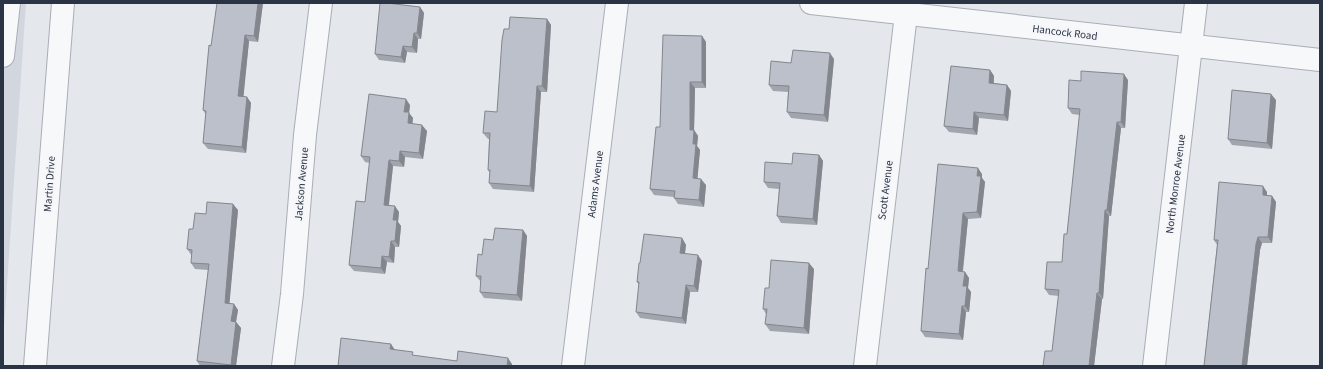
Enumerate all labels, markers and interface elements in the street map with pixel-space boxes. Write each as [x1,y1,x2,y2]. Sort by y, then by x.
street label: Hancock Road [1031,21,1098,44]
street label: North Monroe Avenue [1162,133,1189,235]
street label: Jackson Avenue [291,146,312,222]
street label: Adams Avenue [584,149,607,218]
street label: Martin Drive [40,155,59,212]
street label: Scott Avenue [874,159,897,221]

